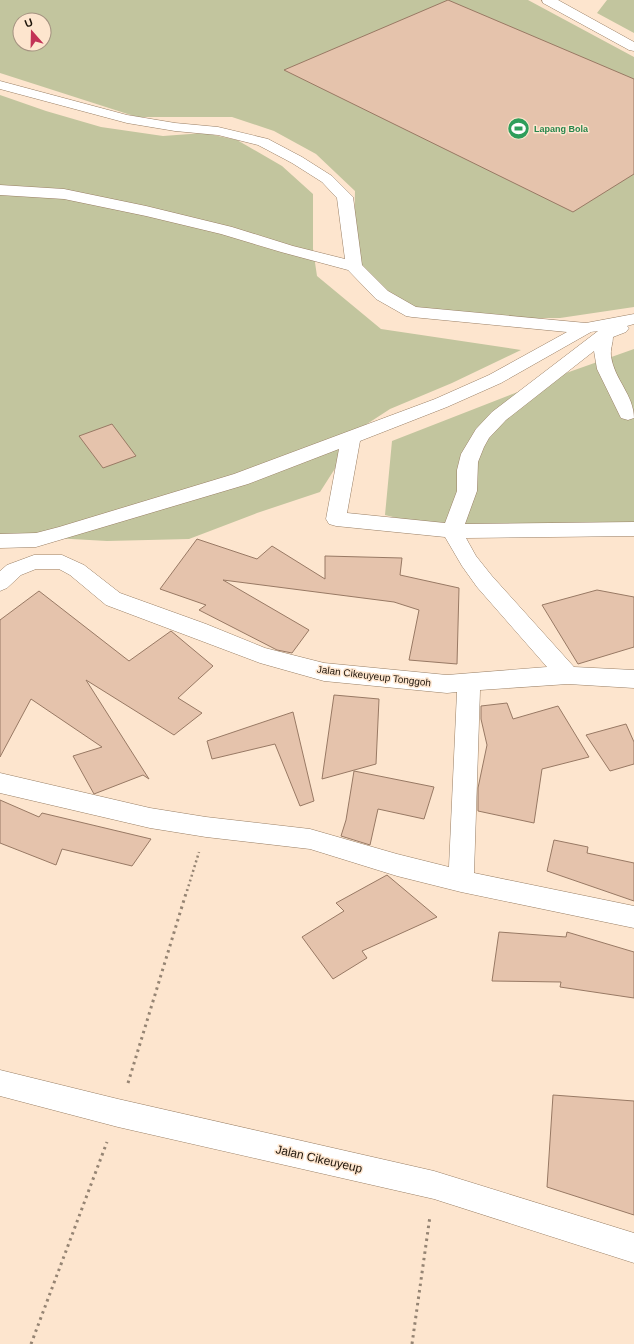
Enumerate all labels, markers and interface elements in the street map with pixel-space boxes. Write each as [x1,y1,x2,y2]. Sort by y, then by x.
north arrow [12,12,52,52]
text: U [23,16,34,30]
sports icon: Lapang Bola [506,116,532,142]
place label: Lapang Bola [534,124,589,134]
street label: Jalan Cikeuyeup Tonggoh [316,664,432,688]
street label: Jalan Cikeuyeup [274,1142,364,1176]

